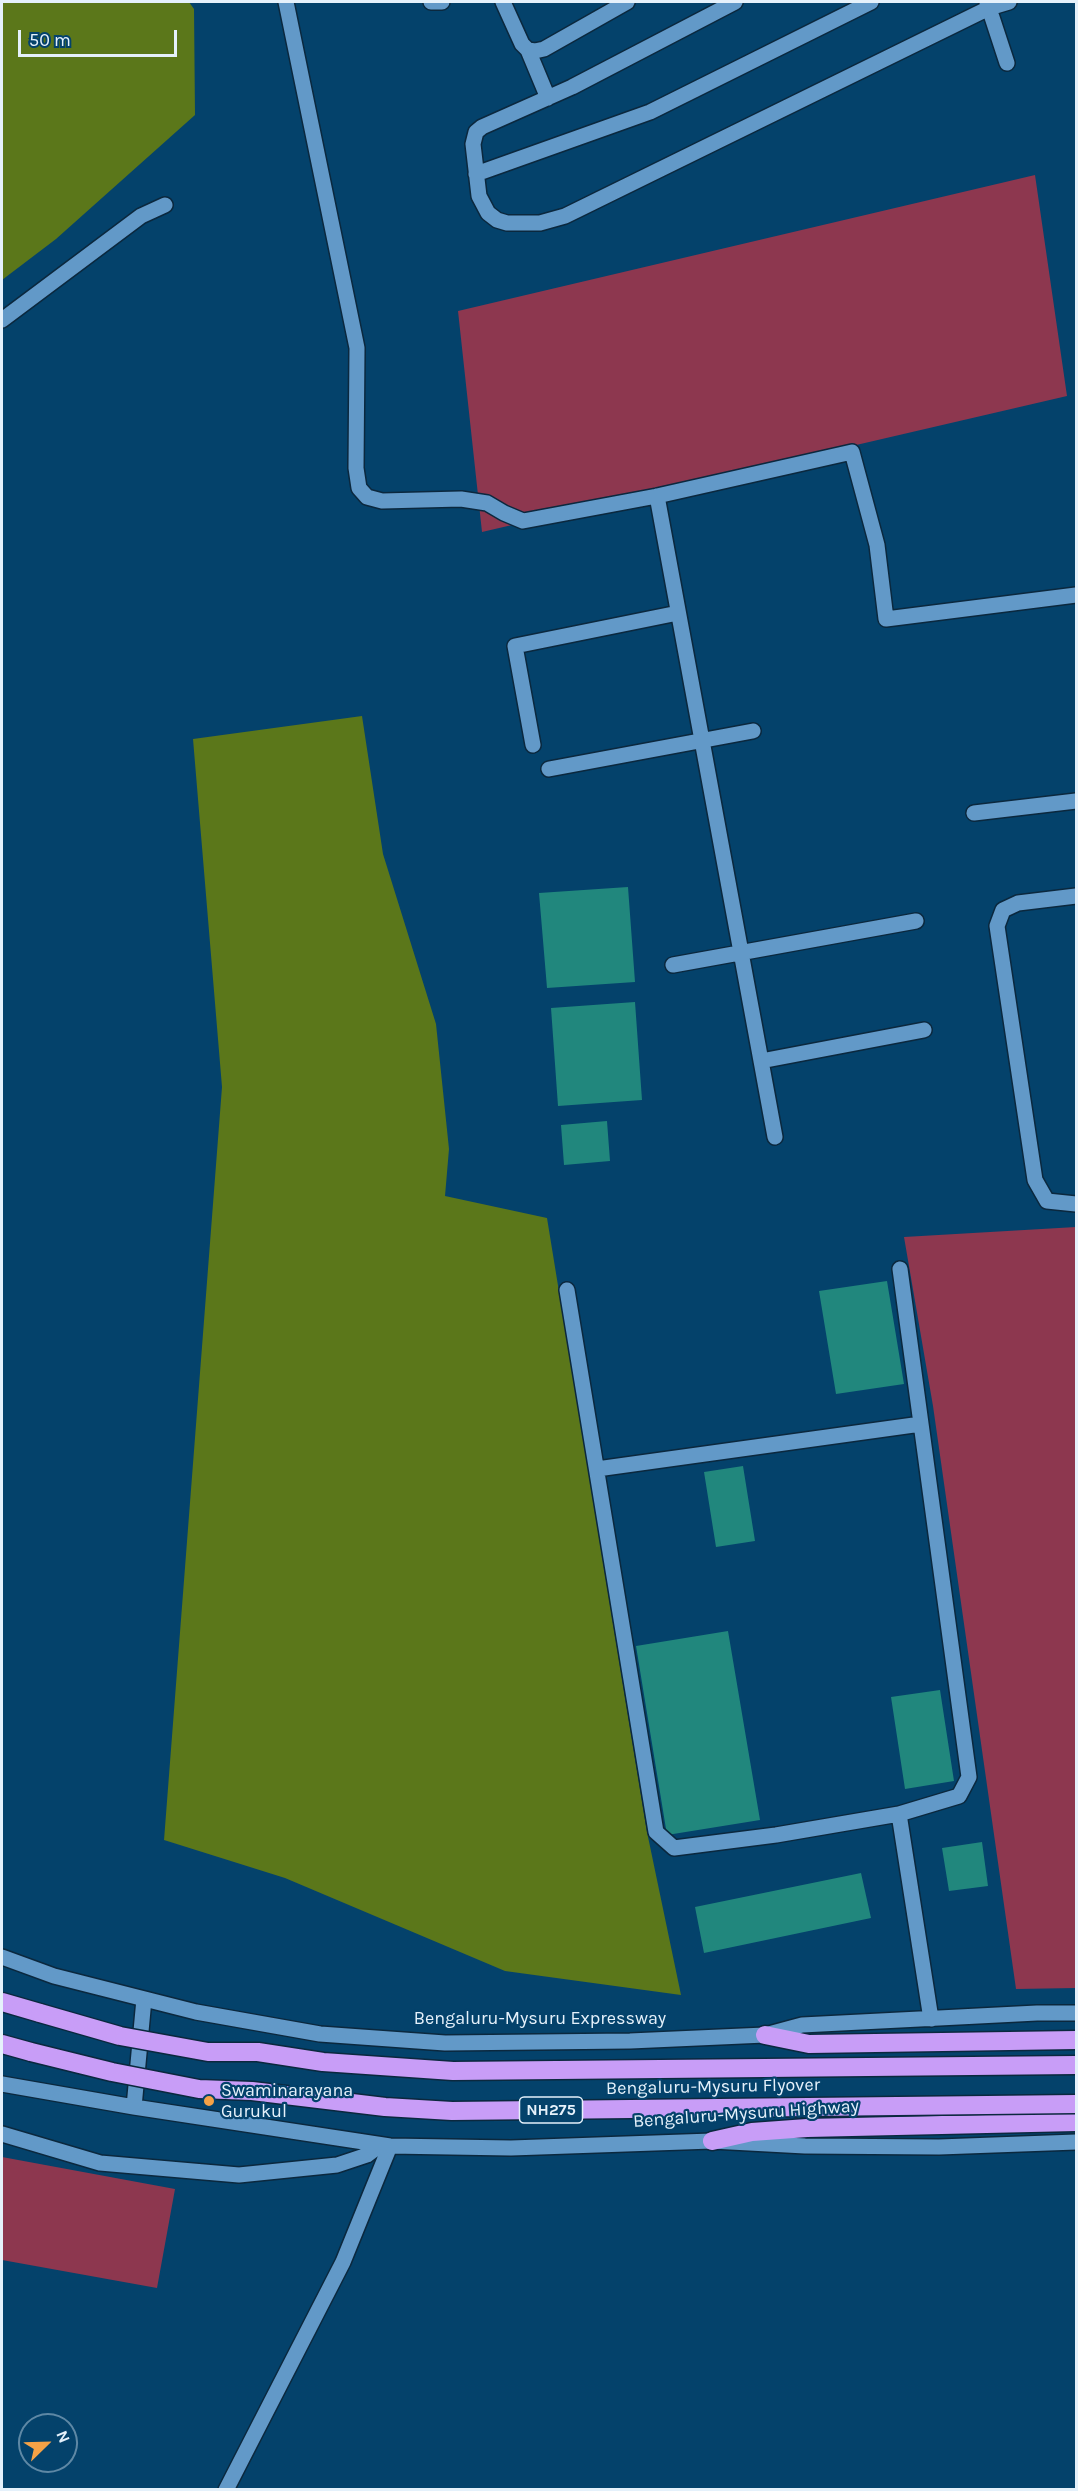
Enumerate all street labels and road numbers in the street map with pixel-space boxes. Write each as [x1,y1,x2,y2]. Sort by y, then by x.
street label: Bengaluru-Mysuru Expressway [414,2008,666,2030]
street label: Bengaluru-Mysuru Flyover [606,2074,820,2100]
street label: Bengaluru-Mysuru Highway [632,2095,860,2133]
road number: NH275 [520,2097,582,2123]

